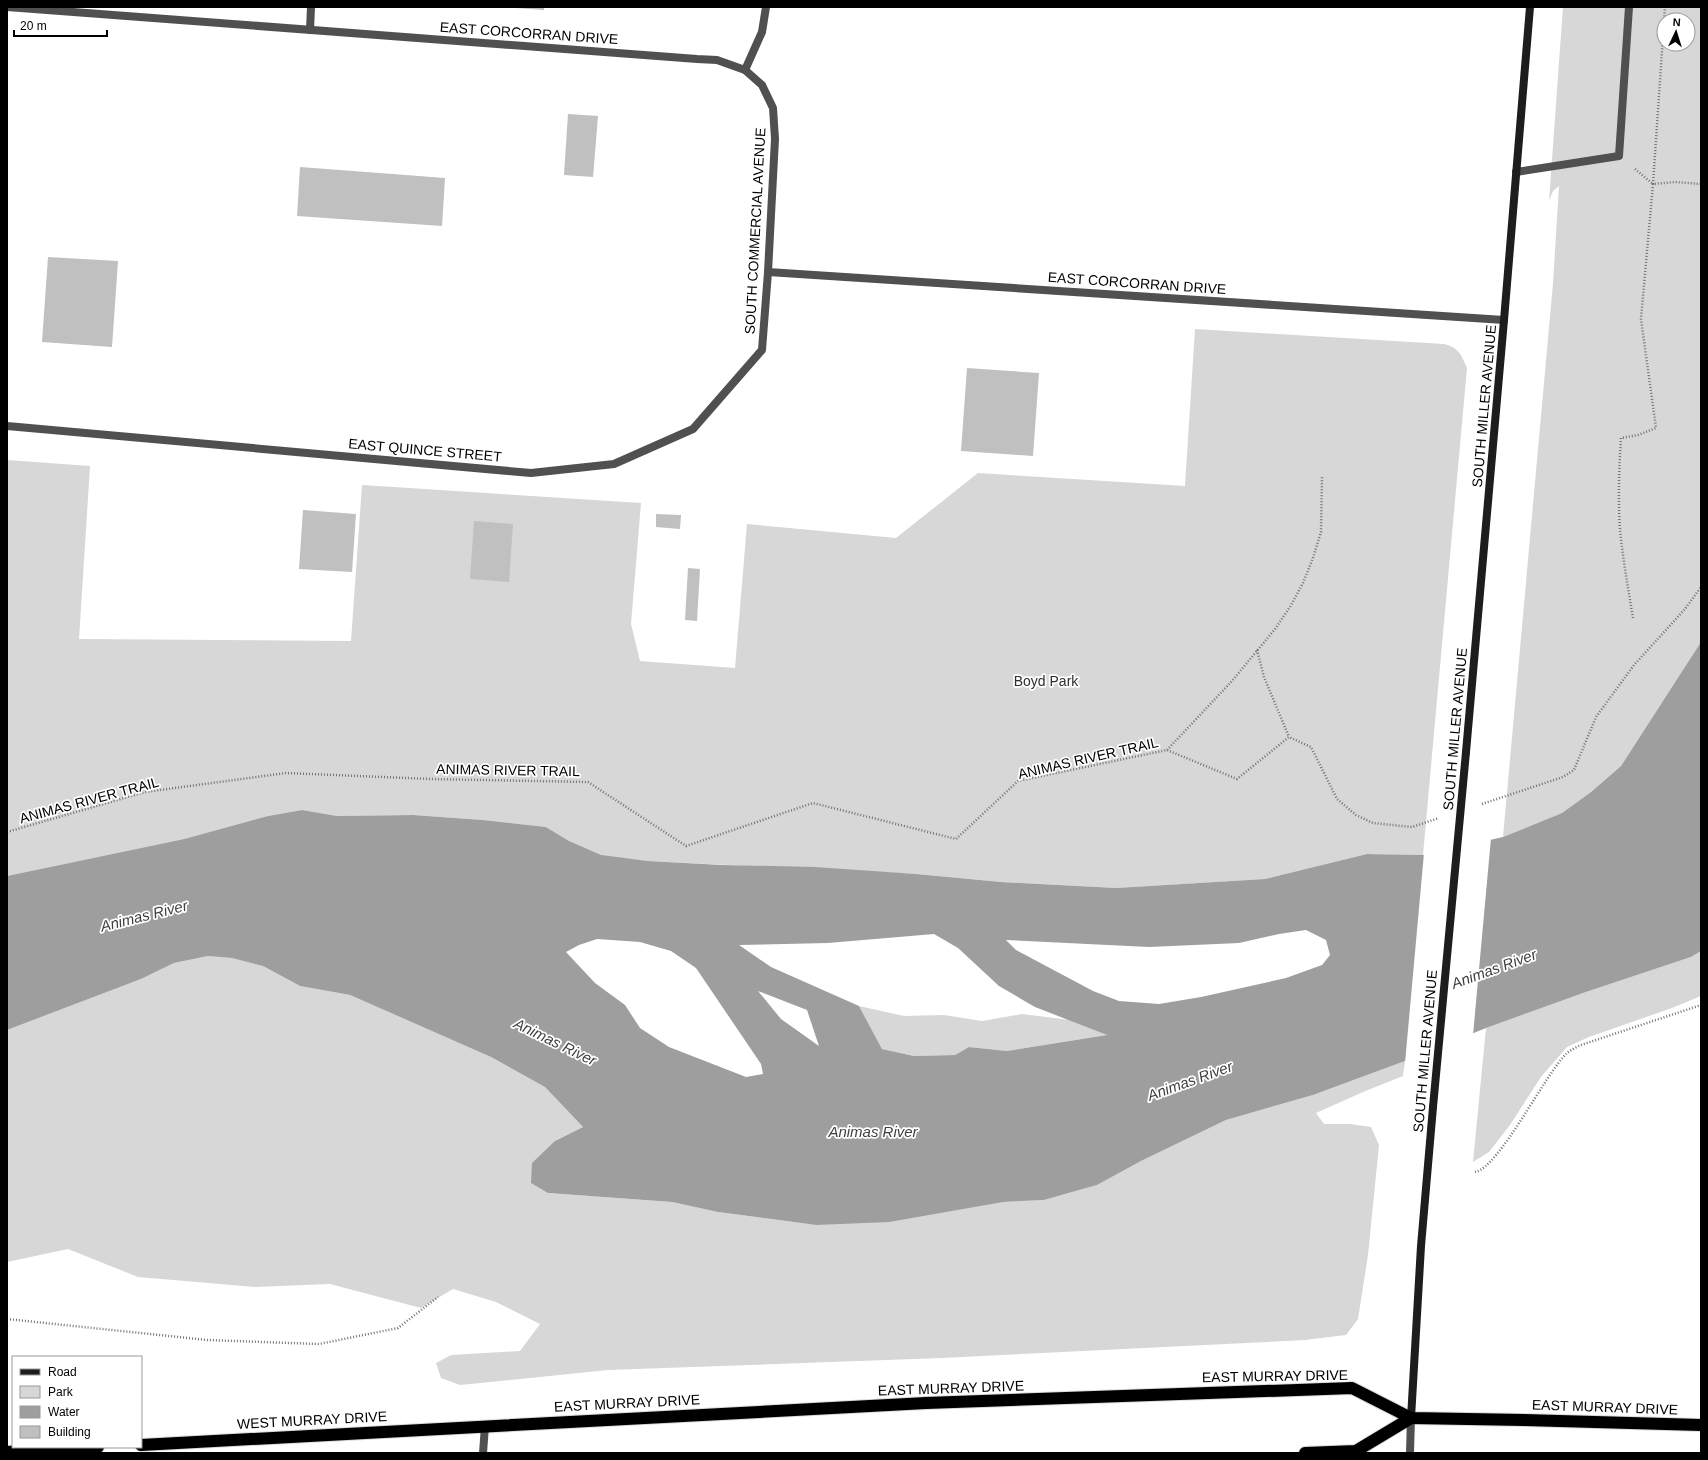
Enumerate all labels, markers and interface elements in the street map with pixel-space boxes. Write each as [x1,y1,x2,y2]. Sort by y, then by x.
scale bar [14,12,107,38]
north arrow [1656,12,1696,52]
text: N [1672,16,1681,28]
text: 20 m [20,19,47,33]
street label: EAST CORCORRAN DRIVE [439,19,619,47]
street label: SOUTH COMMERCIAL AVENUE [742,127,768,335]
street label: EAST CORCORRAN DRIVE [1047,269,1227,297]
street label: SOUTH MILLER AVENUE [1469,324,1499,488]
street label: EAST QUINCE STREET [348,435,503,465]
street label: SOUTH MILLER AVENUE [1440,647,1470,811]
park label: Boyd Park [1014,673,1079,689]
street label: ANIMAS RIVER TRAIL [1016,734,1160,782]
street label: ANIMAS RIVER TRAIL [436,761,580,779]
street label: ANIMAS RIVER TRAIL [18,774,161,826]
water label: Animas River [98,896,190,935]
water label: Animas River [1448,945,1540,992]
street label: SOUTH MILLER AVENUE [1410,969,1440,1133]
water label: Animas River [511,1014,600,1069]
water label: Animas River [1144,1057,1236,1104]
water label: Animas River [827,1123,919,1140]
legend [12,1356,142,1448]
text: Road [48,1365,77,1379]
street label: EAST MURRAY DRIVE [1202,1367,1348,1385]
street label: EAST MURRAY DRIVE [878,1377,1024,1399]
text: Park [48,1385,74,1399]
street label: EAST MURRAY DRIVE [554,1391,700,1415]
street label: EAST MURRAY DRIVE [1532,1396,1678,1418]
text: Water [48,1405,80,1419]
street label: WEST MURRAY DRIVE [237,1408,387,1432]
text: Building [48,1425,91,1439]

